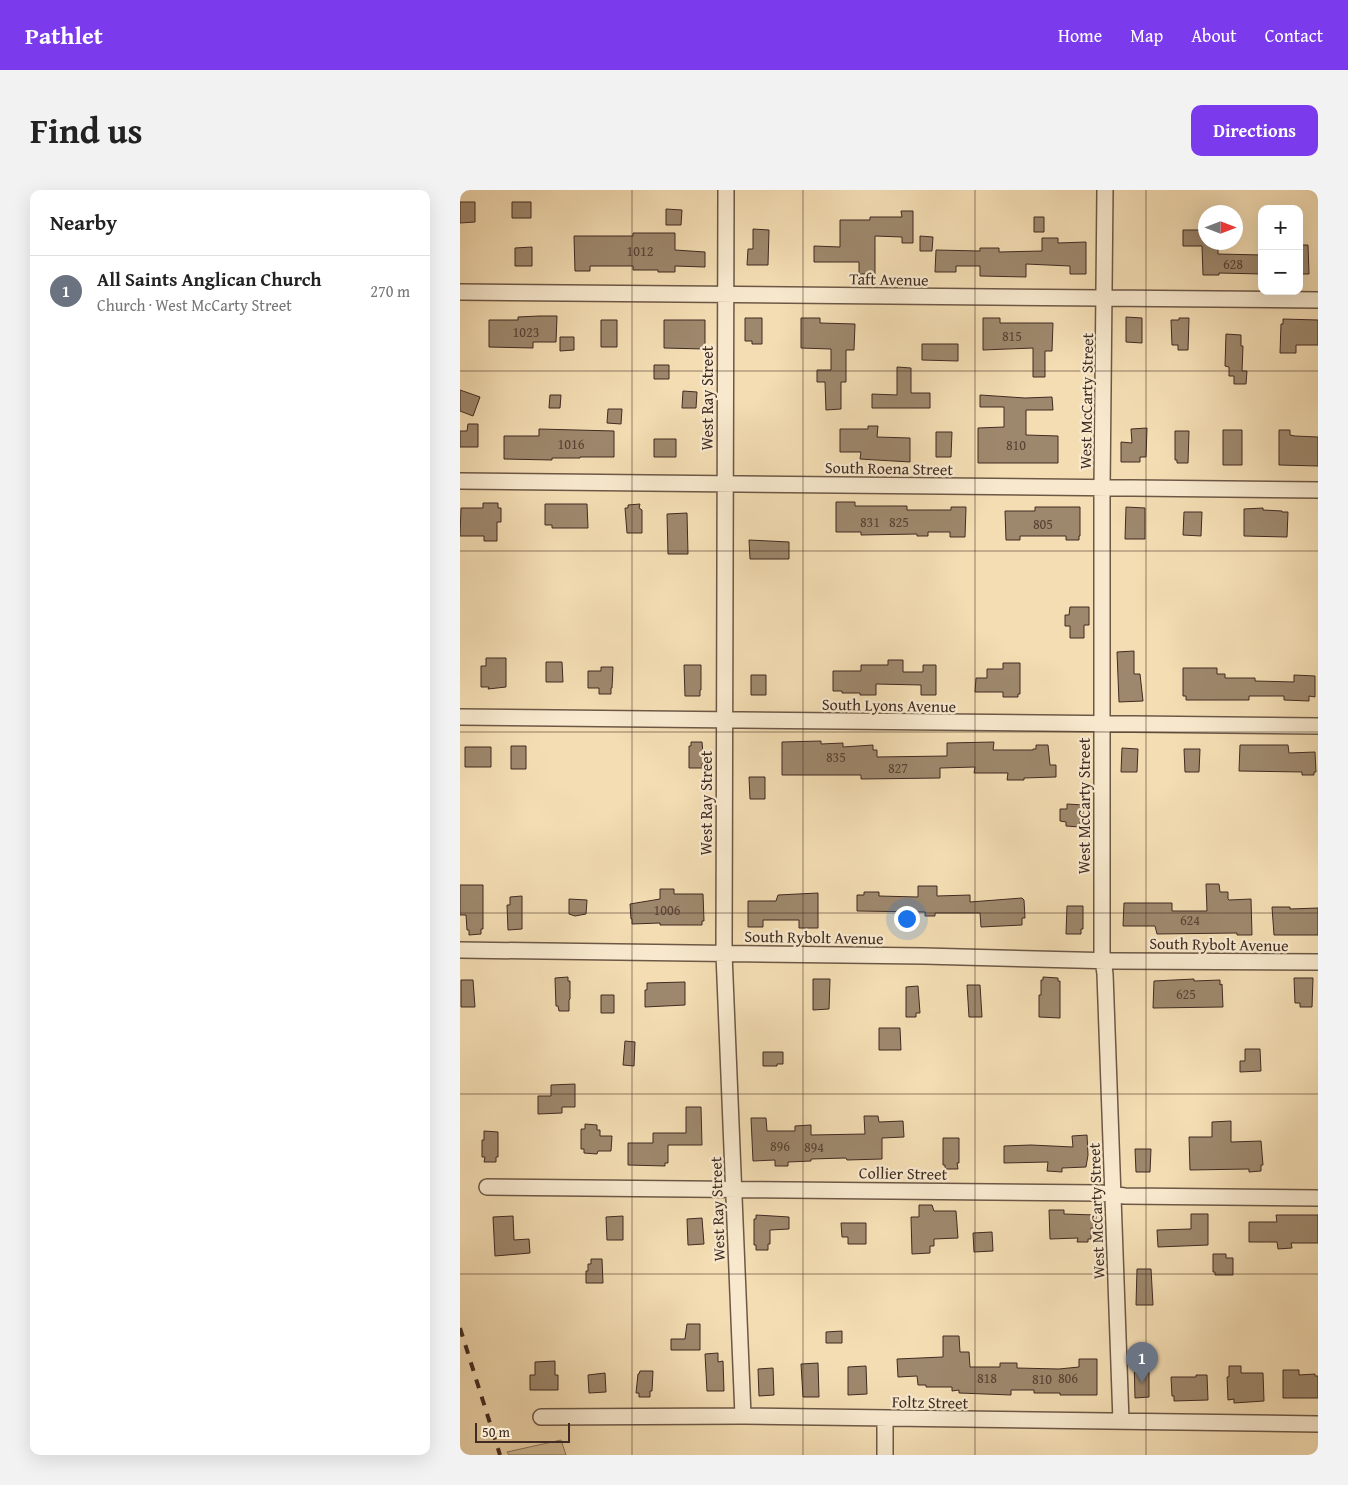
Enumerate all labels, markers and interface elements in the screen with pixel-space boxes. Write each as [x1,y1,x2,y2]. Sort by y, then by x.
text: Pathlet [25,18,103,53]
text: Home [1058,22,1102,49]
text: Map [1130,22,1163,49]
text: About [1191,22,1237,49]
text: Contact [1265,22,1323,49]
text: Find us [30,105,143,156]
button: Directions [1191,105,1318,156]
north arrow [1198,205,1243,250]
map controls [1258,205,1303,295]
button: + [1258,205,1303,250]
text: Nearby [50,207,117,238]
house number: 1012 [627,241,653,261]
button: − [1258,250,1303,295]
house number: 628 [1223,254,1243,274]
text: All Saints Anglican Church [97,265,322,293]
street label: Taft Avenue [849,266,929,292]
text: 1 [62,279,70,303]
text: 270 m [370,279,410,303]
text: Church · West McCarty Street [97,293,292,317]
house number: 1023 [513,322,539,342]
house number: 815 [1002,326,1022,346]
street label: West McCarty Street [1073,332,1099,470]
street label: West Ray Street [695,345,719,450]
house number: 1016 [558,434,585,454]
house number: 810 [1006,435,1026,455]
street label: South Roena Street [825,455,954,481]
house number: 831 [860,512,880,532]
house number: 825 [889,512,909,532]
house number: 805 [1033,514,1053,534]
street label: South Lyons Avenue [822,692,956,718]
street label: West McCarty Street [1072,737,1096,874]
house number: 835 [826,747,846,767]
street label: West Ray Street [694,750,718,855]
house number: 827 [888,758,908,778]
house number: 1006 [654,900,681,920]
your location [894,906,920,932]
house number: 624 [1180,910,1200,930]
street label: South Rybolt Avenue [744,924,884,950]
street label: South Rybolt Avenue [1149,931,1289,957]
house number: 625 [1176,984,1196,1004]
house number: 896 [770,1136,790,1156]
house number: 894 [804,1137,824,1157]
street label: West McCarty Street [1082,1142,1110,1280]
street label: West Ray Street [703,1156,731,1262]
street label: Collier Street [859,1160,948,1186]
pin: 1 [1126,1342,1158,1383]
house number: 818 [977,1368,997,1388]
house number: 806 [1058,1368,1078,1388]
house number: 810 [1032,1369,1052,1389]
street label: Foltz Street [892,1389,969,1415]
scale bar [475,1420,570,1443]
text: 50 m [482,1422,510,1442]

